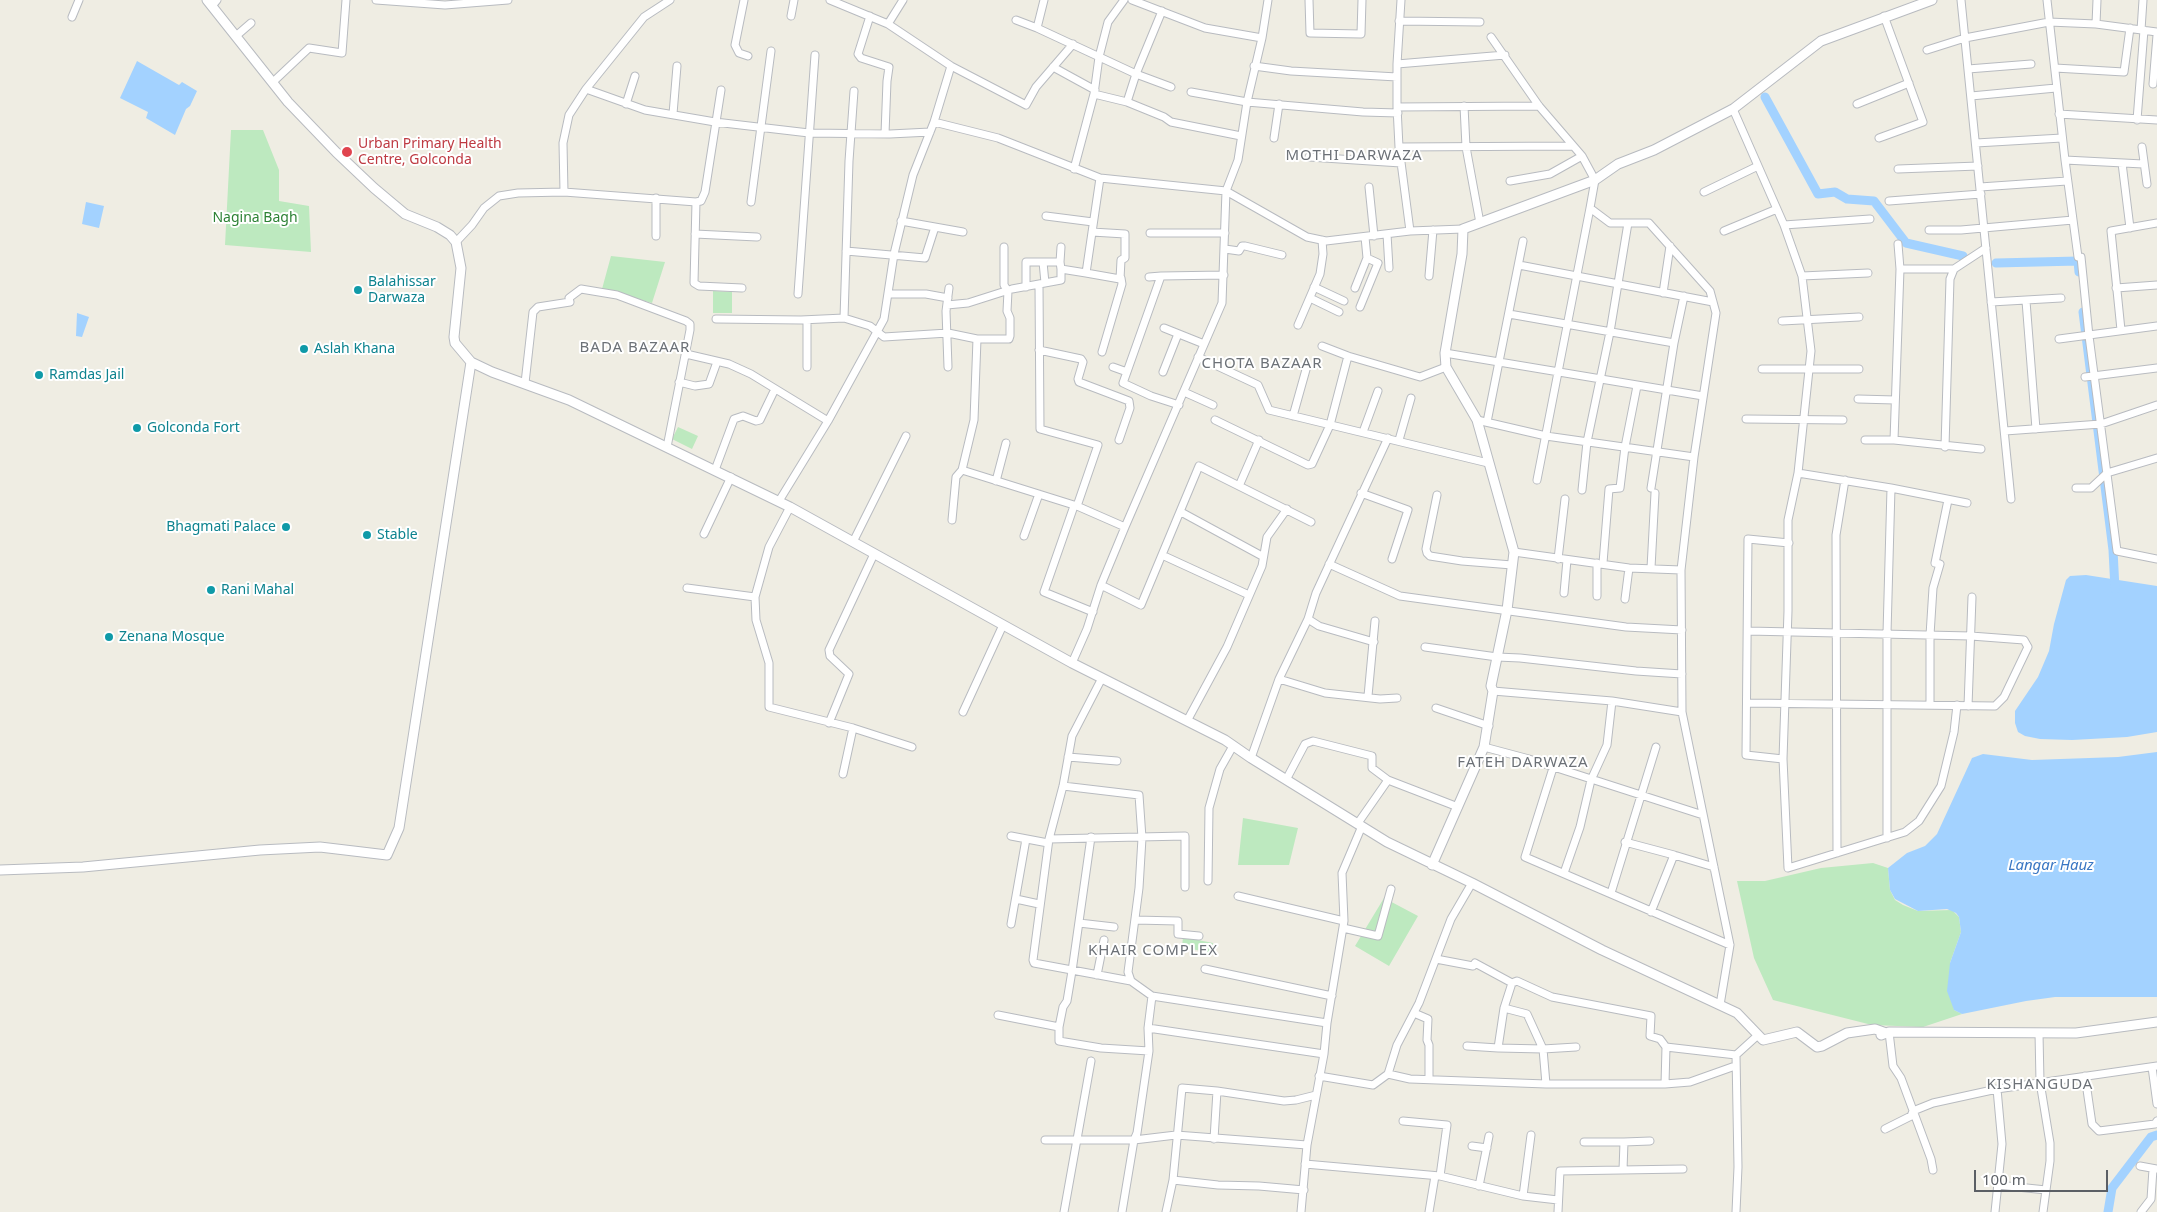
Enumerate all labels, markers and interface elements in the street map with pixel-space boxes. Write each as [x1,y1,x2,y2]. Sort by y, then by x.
place label: Urban Primary Health Centre, Golconda [358,136,502,168]
marker: Urban Primary Health Centre, Golconda [340,145,354,159]
district label: MOTHI DARWAZA [1284,147,1424,165]
park label: Nagina Bagh [212,210,298,226]
place label: Balahissar Darwaza [368,274,436,306]
marker: Balahissar Darwaza [352,284,364,296]
district label: BADA BAZAAR [578,339,692,357]
place label: Aslah Khana [314,341,395,357]
marker: Aslah Khana [298,343,310,355]
district label: CHOTA BAZAAR [1200,355,1324,373]
place label: Ramdas Jail [49,367,124,383]
marker: Ramdas Jail [33,369,45,381]
place label: Golconda Fort [147,420,240,436]
marker: Golconda Fort [131,422,143,434]
place label: Bhagmati Palace [166,519,276,535]
marker: Bhagmati Palace [280,521,292,533]
place label: Stable [377,527,418,543]
marker: Stable [361,529,373,541]
place label: Rani Mahal [221,582,294,598]
marker: Rani Mahal [205,584,217,596]
place label: Zenana Mosque [119,629,225,645]
marker: Zenana Mosque [103,631,115,643]
district label: FATEH DARWAZA [1456,754,1590,772]
water label: Langar Hauz [2008,857,2094,875]
district label: KHAIR COMPLEX [1086,942,1220,960]
district label: KISHANGUDA [1985,1076,2095,1094]
scale bar [1977,1160,2111,1192]
text: 100 m [1982,1169,2026,1189]

